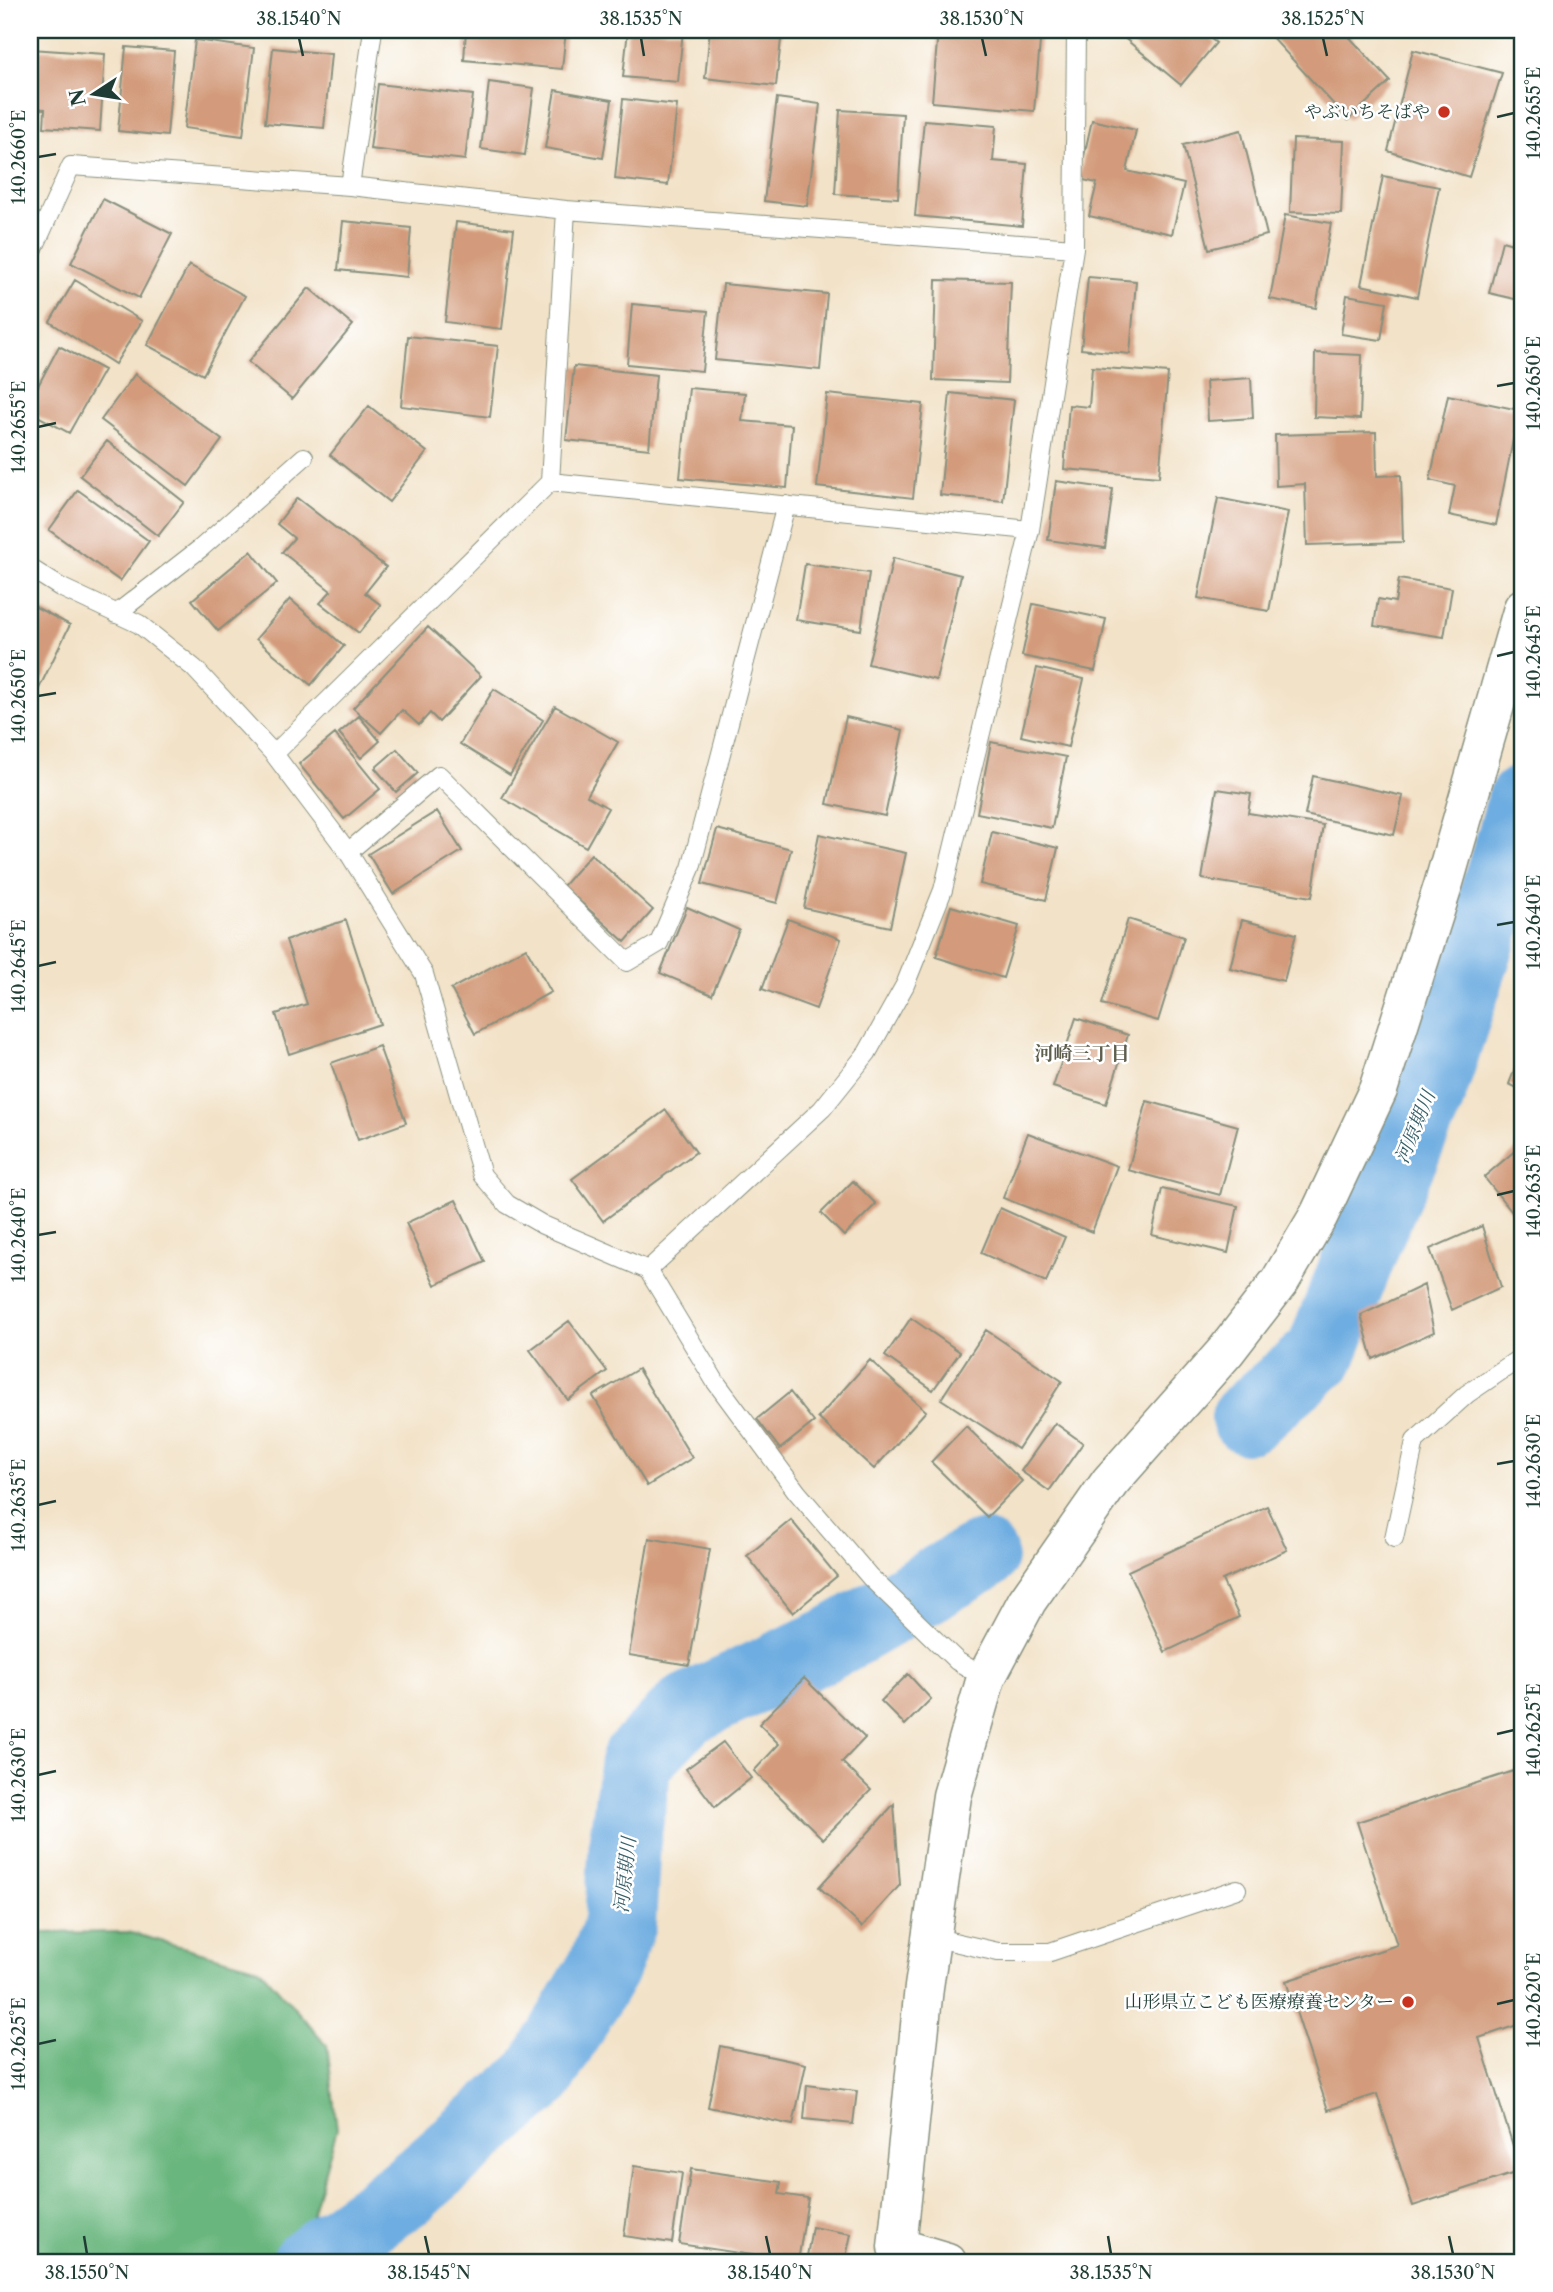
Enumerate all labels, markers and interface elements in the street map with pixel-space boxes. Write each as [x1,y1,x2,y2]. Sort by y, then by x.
text: 38.1540°N [256,8,342,30]
text: 38.1535°N [599,8,683,30]
text: 38.1530°N [940,8,1025,30]
text: 38.1525°N [1281,8,1365,30]
north arrow [60,60,130,130]
text: 140.2655°E [1523,67,1545,159]
text: N [65,87,91,108]
place label: やぶいちそばや [1304,101,1430,123]
marker: やぶいちそばや [1436,104,1452,120]
text: 140.2660°E [8,109,30,205]
text: 140.2650°E [1523,336,1545,430]
text: 140.2655°E [8,381,30,473]
text: 140.2645°E [1523,605,1545,699]
text: 140.2650°E [8,649,30,743]
text: 140.2640°E [1523,875,1545,969]
text: 140.2645°E [8,919,30,1013]
district label: 河崎三丁目 [1034,1042,1130,1065]
water label: 河原期川 [1390,1086,1441,1167]
text: 140.2635°E [1523,1145,1545,1237]
text: 140.2640°E [8,1188,30,1282]
text: 140.2630°E [1523,1414,1545,1508]
text: 140.2635°E [8,1459,30,1551]
text: 140.2625°E [1523,1683,1545,1777]
text: 140.2630°E [8,1728,30,1822]
water label: 河原期川 [610,1834,641,1914]
text: 140.2620°E [1523,1953,1545,2047]
place label: 山形県立こども医療療養センター [1125,1991,1394,2013]
marker: 山形県立こども医療療養センター [1400,1994,1416,2010]
text: 140.2625°E [8,1997,30,2091]
text: 38.1550°N [45,2262,129,2284]
text: 38.1545°N [387,2262,471,2284]
text: 38.1540°N [727,2262,813,2284]
text: 38.1535°N [1069,2262,1153,2284]
text: 38.1530°N [1411,2262,1496,2284]

